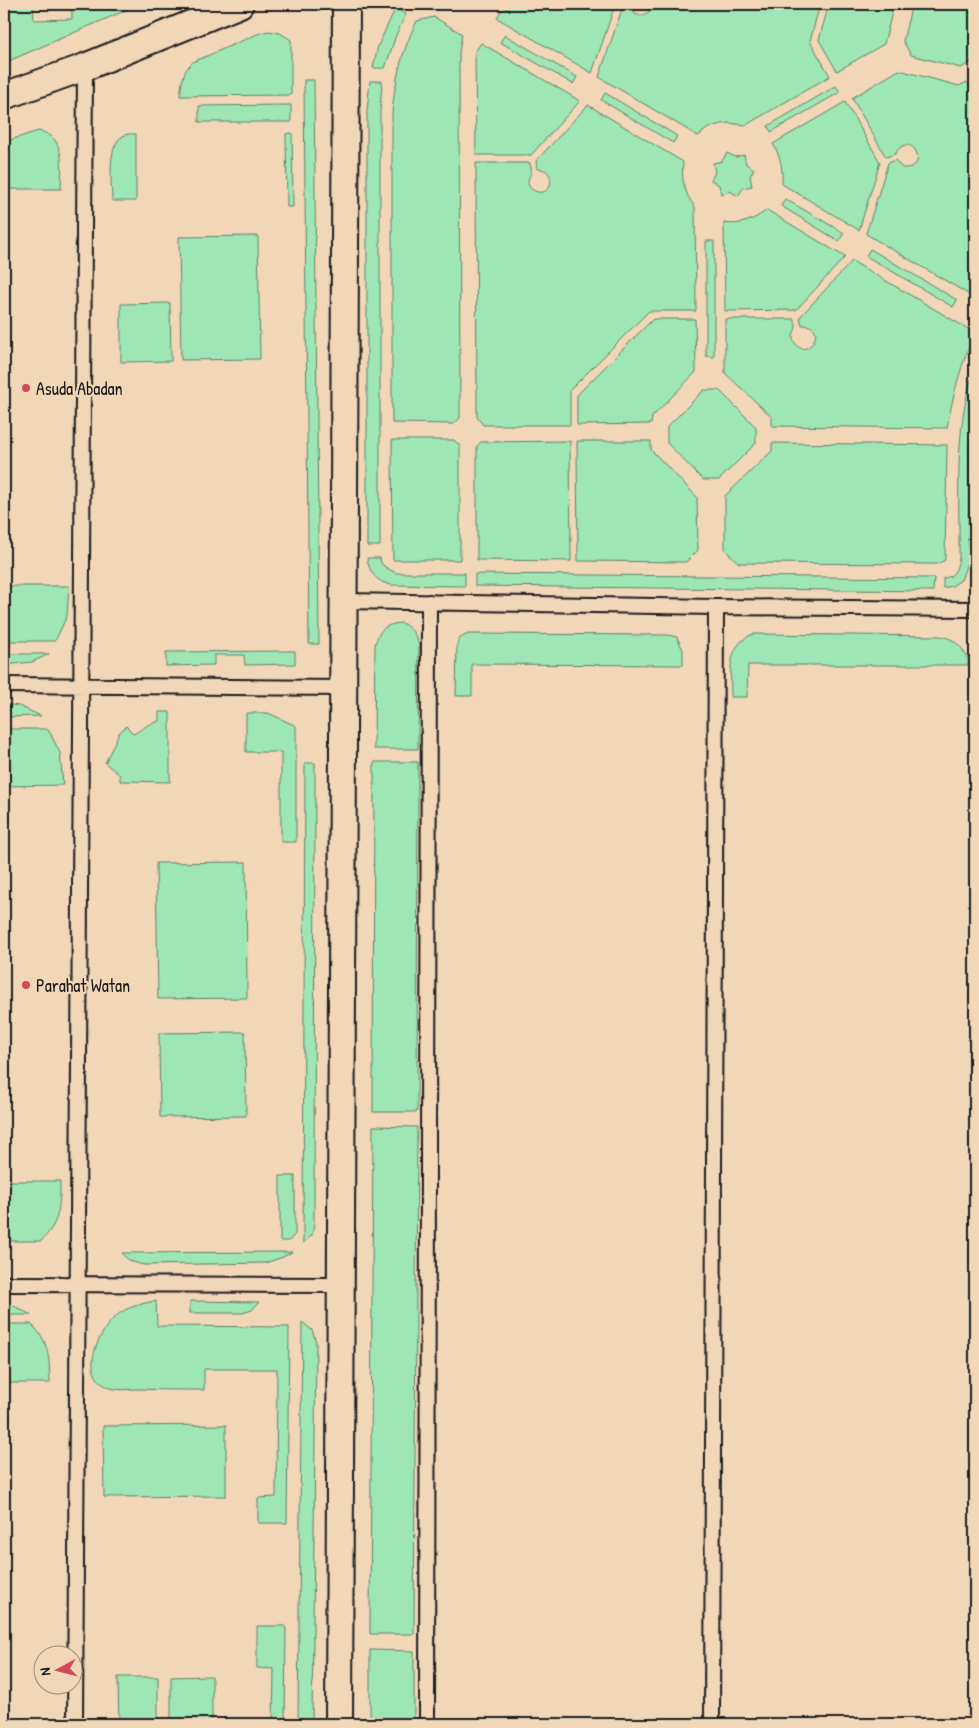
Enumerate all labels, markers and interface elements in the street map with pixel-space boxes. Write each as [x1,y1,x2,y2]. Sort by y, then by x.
place label: Asuda Abadan [36,376,123,401]
marker: Asuda Abadan [20,382,32,394]
place label: Parahat Watan [36,973,130,998]
marker: Parahat Watan [20,979,32,991]
north arrow [32,1646,82,1696]
text: N [35,1666,54,1677]

